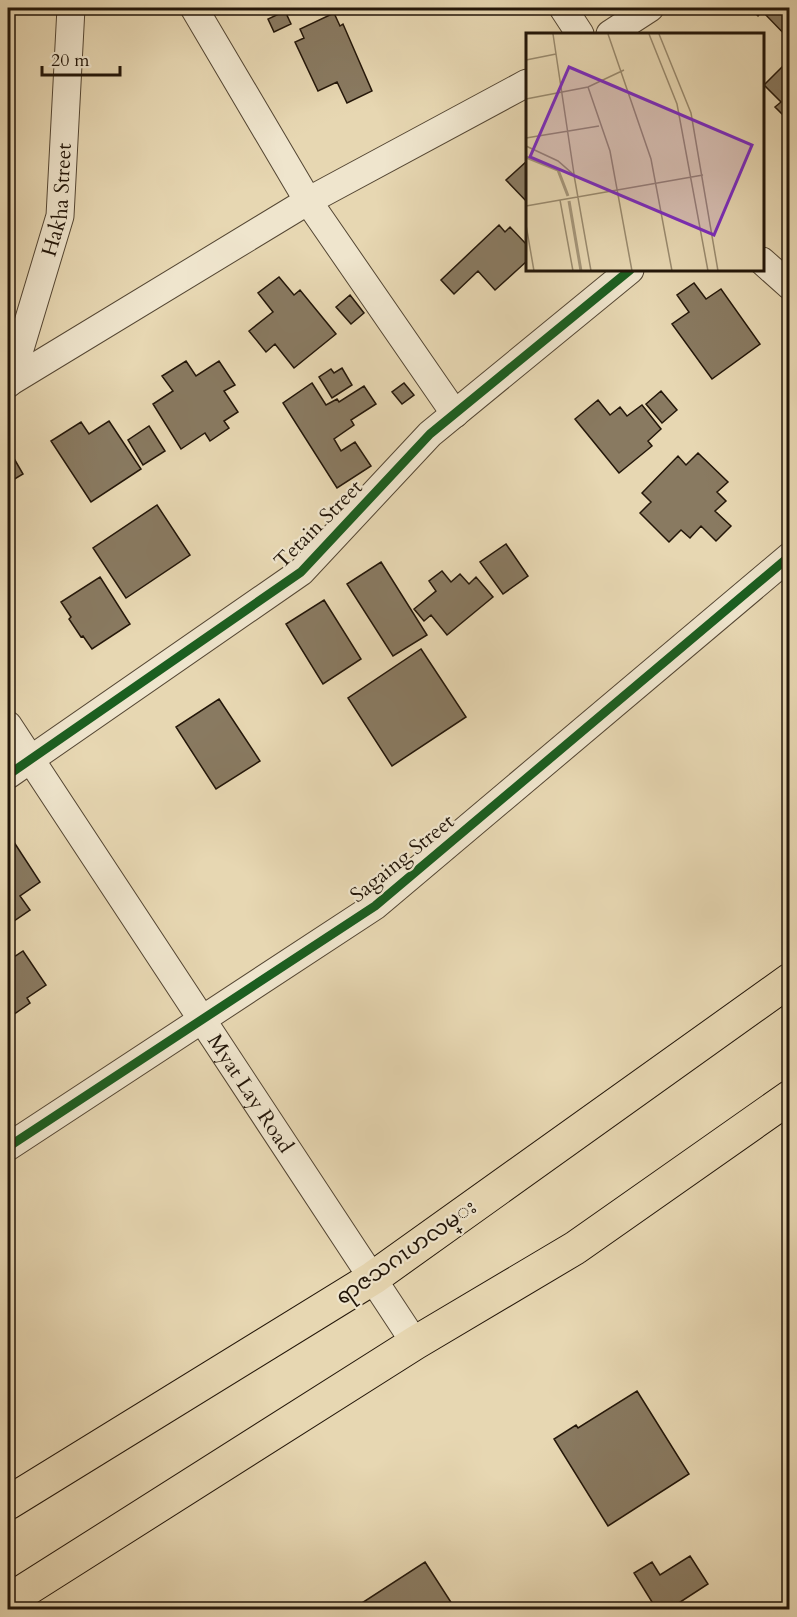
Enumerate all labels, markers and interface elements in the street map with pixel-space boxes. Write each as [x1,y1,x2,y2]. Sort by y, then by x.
inset map [526,33,764,272]
scale bar [42,39,120,77]
text: 20 m [51,48,90,73]
street label: Hakha Street [35,142,79,260]
street label: Tetain Street [268,473,369,575]
street label: Sagaing Street [344,807,461,909]
street label: Myat Lay Road [200,1028,300,1159]
street label: ရာဇသဂၤဟလမ္း [330,1193,484,1313]

